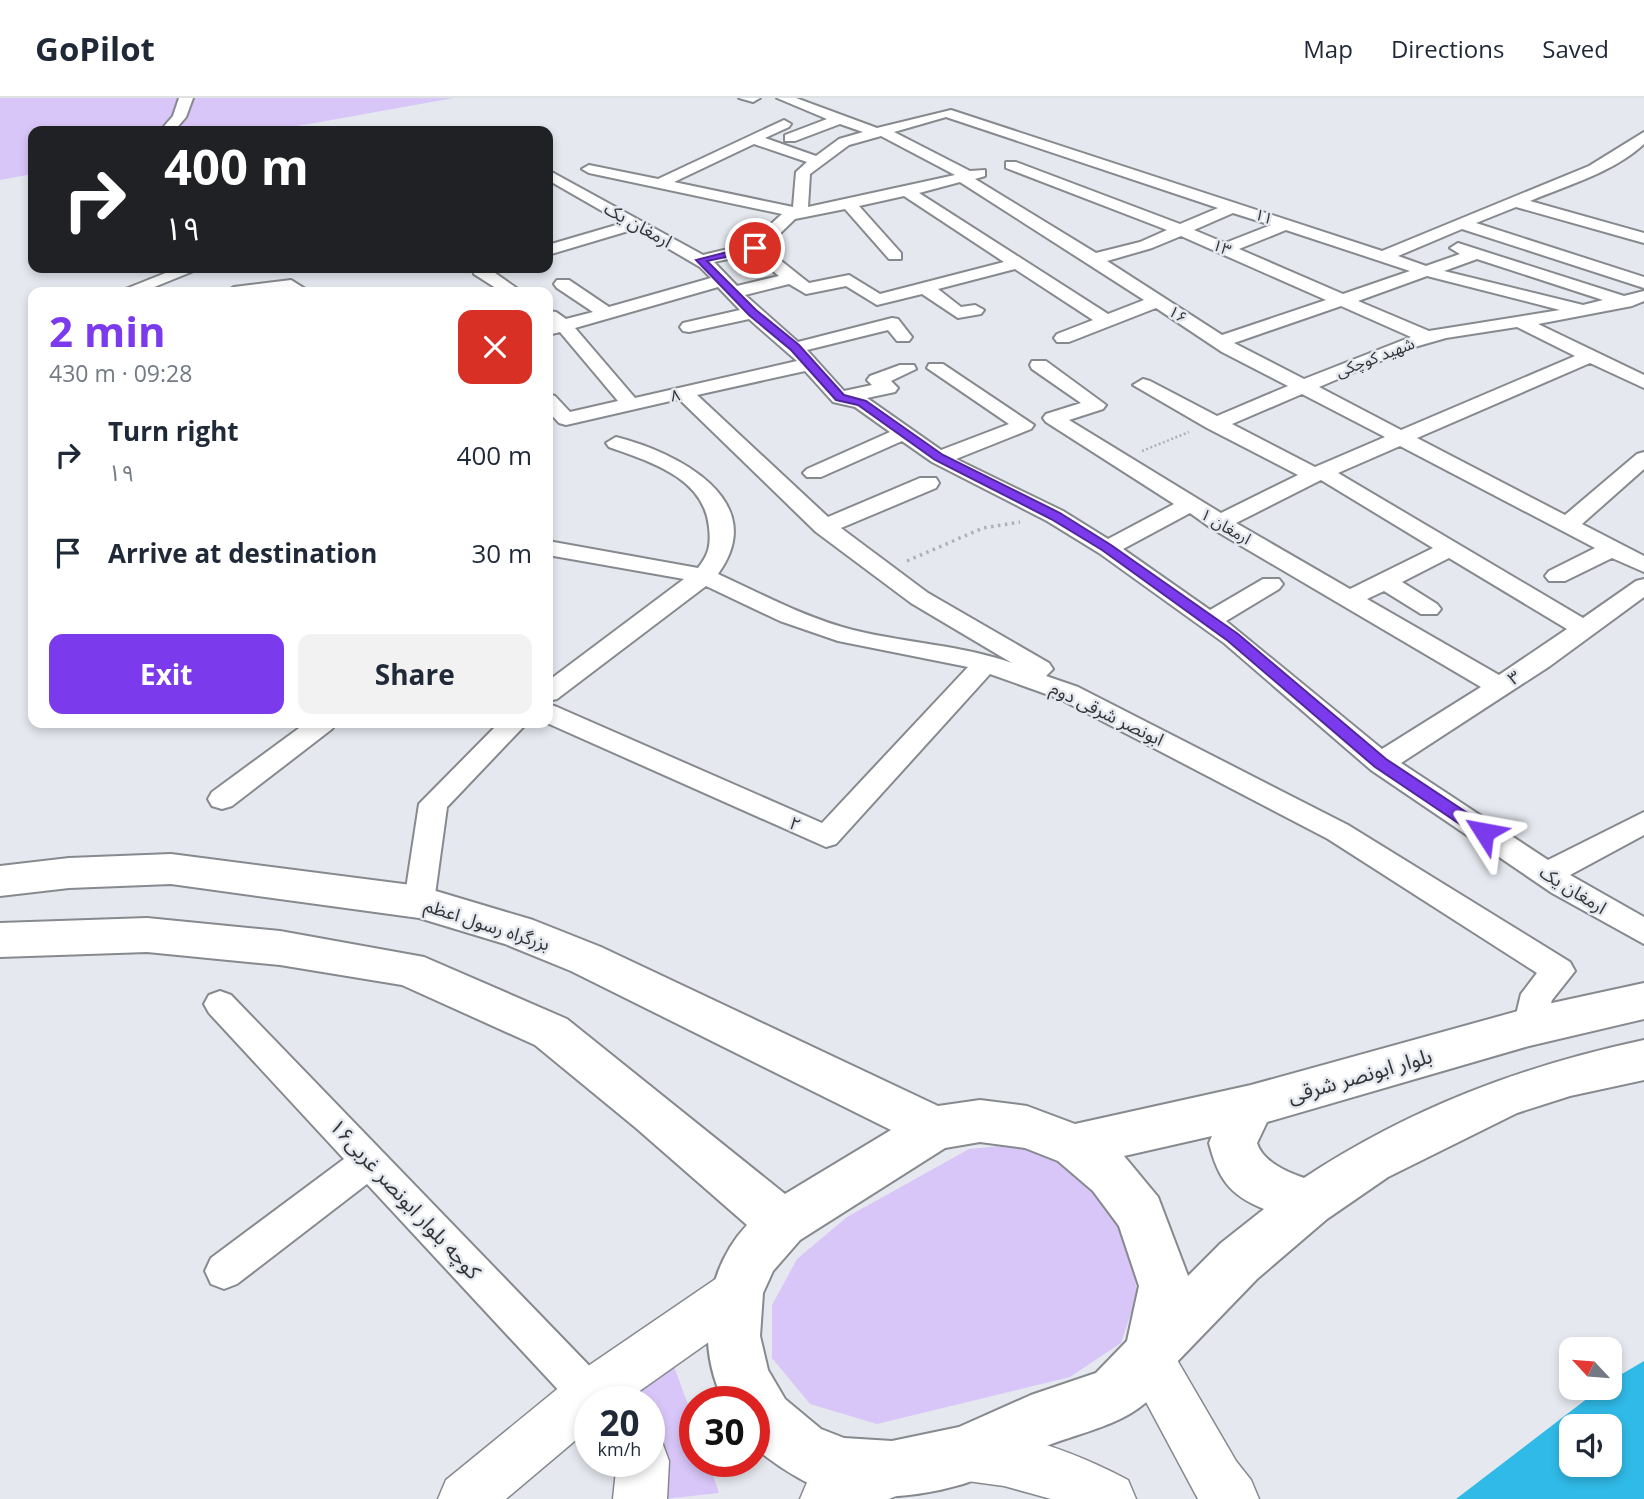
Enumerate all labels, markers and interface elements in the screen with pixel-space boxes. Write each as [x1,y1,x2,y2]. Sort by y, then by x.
text: GoPilot [35,26,155,71]
text: Map [1303,32,1353,65]
text: Directions [1391,32,1504,65]
text: Saved [1542,32,1609,65]
text: 400 m [164,133,309,199]
icon: right [49,154,140,245]
street label: ارمغان یک [600,196,677,253]
street label: ۱۱ [1252,203,1276,229]
text: ۱۹ [164,206,201,249]
pin [725,218,785,278]
icon: arrive [736,229,774,267]
street label: ۱۳ [1209,233,1235,261]
street label: ۱۶ [1164,300,1192,328]
text: 2 min [49,302,166,359]
button: close [458,310,532,384]
street label: شهید کوچکی [1332,332,1418,382]
text: 430 m · 09:28 [49,357,192,389]
street label: ۸ [668,383,682,407]
text: Turn right [108,413,239,449]
icon: right [49,436,87,474]
text: 400 m [457,437,532,473]
text: ۱۹ [108,456,134,488]
street label: ارمغان ۱ [1197,503,1255,549]
icon: arrive [49,534,87,572]
text: Arrive at destination [108,535,377,571]
text: 30 m [471,535,532,571]
button: Exit [49,634,284,714]
button: Share [298,634,532,714]
street label: ۳ [1503,664,1524,690]
street label: ابونصر شرقی دوم [1045,675,1168,754]
position arrow [1447,795,1521,869]
street label: ۲ [786,810,805,836]
street label: ارمغان یک [1536,859,1611,919]
street label: بزرگراه رسول اعظم [421,893,553,957]
street label: بلوار ابونصر شرقی [1284,1041,1435,1109]
street label: کوچه بلوار ابونصر غربی۱۶ [324,1112,488,1285]
north arrow [1559,1337,1622,1400]
map controls [1559,1337,1622,1477]
speed limit sign: 30 [679,1386,770,1477]
text: 20 [599,1399,640,1446]
button: sound [1559,1414,1622,1477]
text: km/h [598,1437,641,1461]

